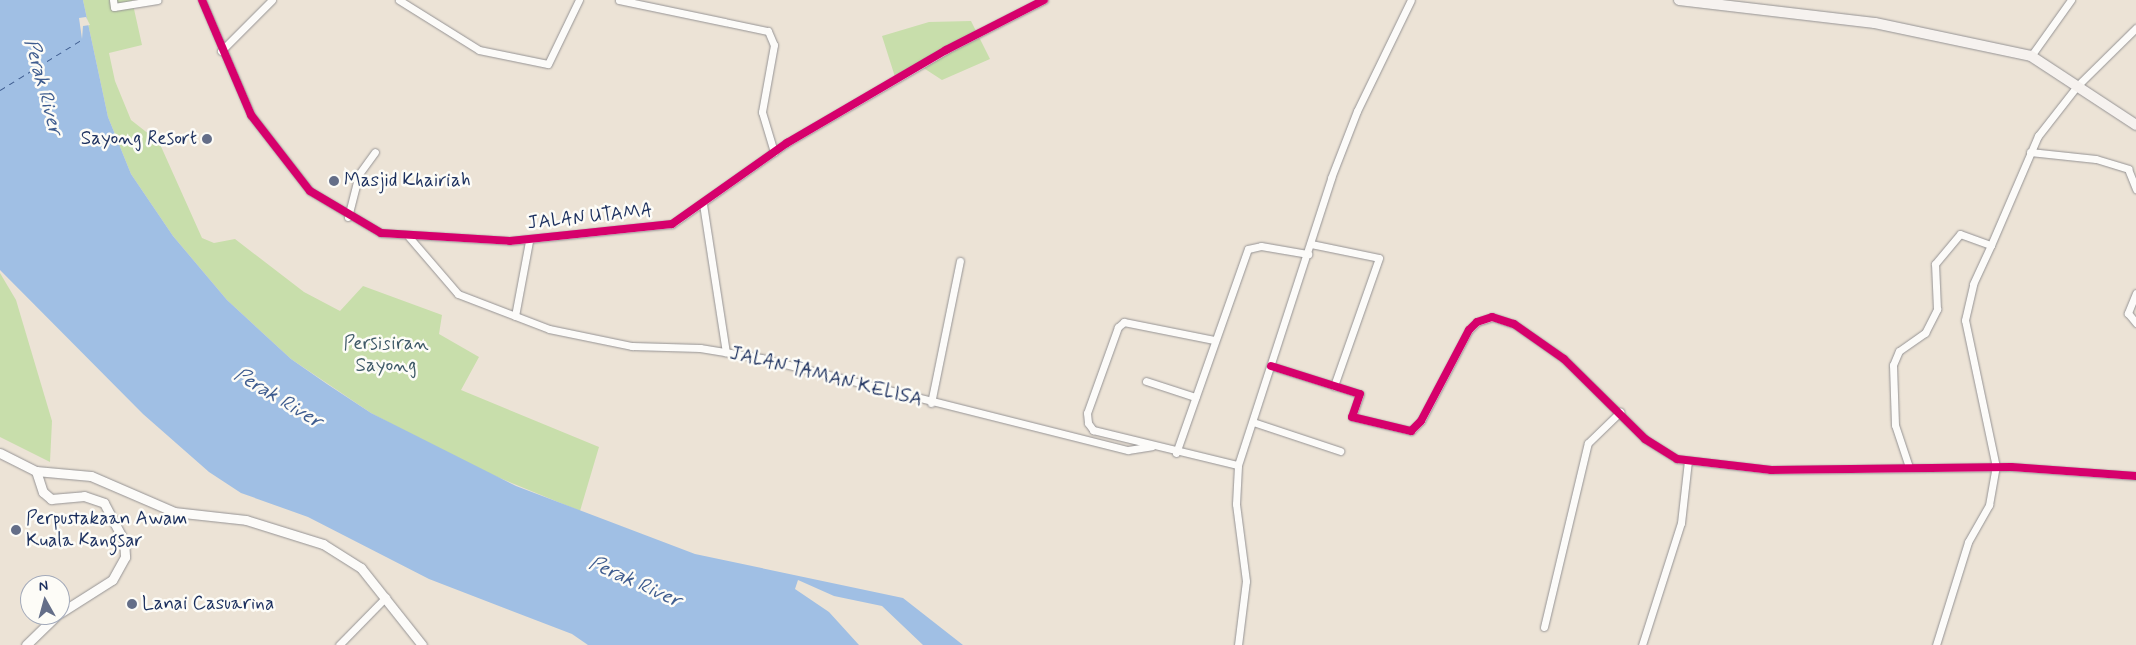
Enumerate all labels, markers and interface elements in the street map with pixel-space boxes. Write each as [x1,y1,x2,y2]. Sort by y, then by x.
water label: Perak River [19,37,67,137]
place label: Sayong Resort [74,128,197,150]
marker: Sayong Resort [201,133,213,145]
place label: Masjid Khairiah [344,170,474,192]
marker: Masjid Khairiah [328,175,340,187]
street label: JALAN UTAMA [526,199,654,235]
park label: Persisiran Sayong [343,333,429,377]
street label: JALAN TAMAN KELISA [727,342,925,412]
water label: Perak River [230,363,326,433]
place label: Perpustakaan Awam Kuala Kangsar [26,508,189,552]
marker: Perpustakaan Awam Kuala Kangsar [10,524,22,536]
water label: Perak River [586,551,684,613]
north arrow [20,575,70,625]
text: N [38,577,49,596]
place label: Lanai Casuarina [142,593,274,615]
marker: Lanai Casuarina [126,598,138,610]

